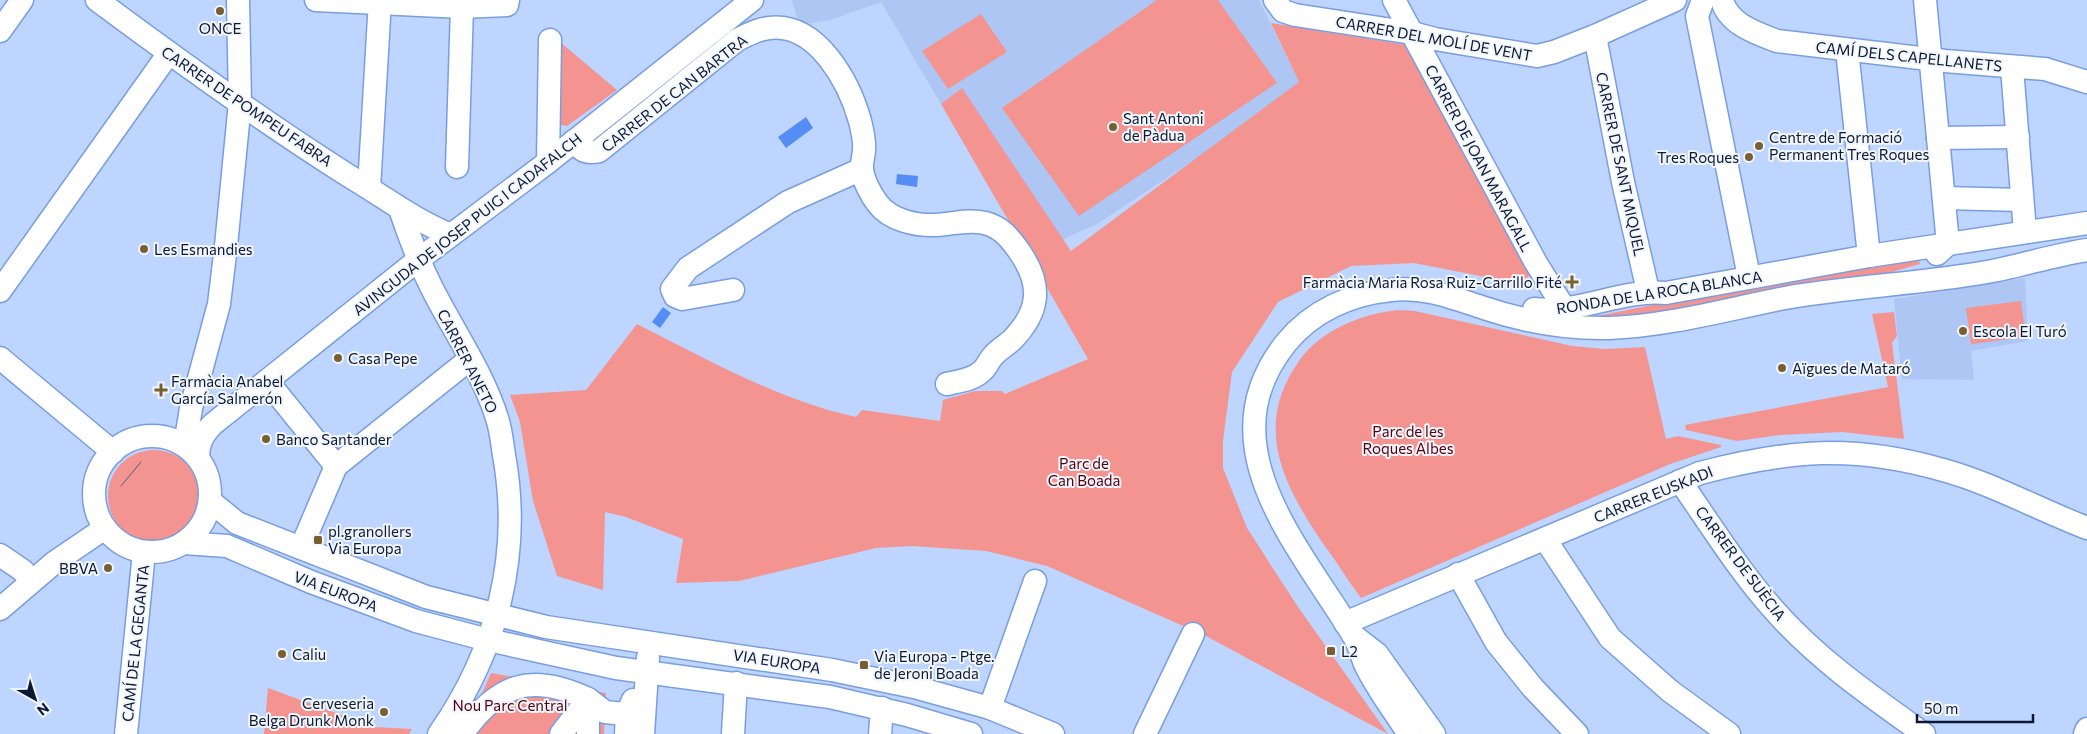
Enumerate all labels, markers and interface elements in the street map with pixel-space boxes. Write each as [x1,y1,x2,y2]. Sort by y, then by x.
marker: ONCE [214,5,226,17]
street label: CARRER DEL MOLÍ DE VENT [1334,11,1534,64]
place label: ONCE [199,19,241,37]
street label: CARRER DE CAN BARTRA [598,31,750,155]
street label: CAMÍ DELS CAPELLANETS [1815,36,2003,75]
street label: CARRER DE POMPEU FABRA [158,42,336,170]
street label: CARRER DE JOAN MARAGALL [1422,61,1536,255]
street label: CARRER DE SANT MIQUEL [1593,70,1649,258]
place label: Sant Antoni de Pàdua [1123,109,1204,144]
marker: Sant Antoni de Pàdua [1107,121,1119,133]
place label: Centre de Formació Permanent Tres Roques [1769,128,1929,163]
street label: AVINGUDA DE JOSEP PUIG I CADAFALCH [349,129,585,319]
marker: Centre de Formació Permanent Tres Roques [1753,140,1765,152]
place label: Tres Roques [1657,148,1739,166]
marker: Tres Roques [1743,151,1755,163]
place label: Les Esmandies [154,240,253,258]
marker: Les Esmandies [138,243,150,255]
street label: RONDA DE LA ROCA BLANCA [1555,267,1763,317]
place label: Farmàcia Maria Rosa Ruiz-Carrillo Fité [1303,273,1562,291]
marker: Farmàcia Maria Rosa Ruiz-Carrillo Fité [1566,276,1578,288]
street label: CARRER ANETO [434,306,502,416]
place label: Escola El Turó [1973,322,2067,340]
marker: Escola El Turó [1957,325,1969,337]
place label: Casa Pepe [348,349,418,367]
marker: Casa Pepe [332,352,344,364]
place label: Aïgues de Mataró [1792,359,1911,377]
marker: Aïgues de Mataró [1776,362,1788,374]
place label: Farmàcia Anabel García Salmerón [171,372,283,407]
marker: Farmàcia Anabel García Salmerón [155,384,167,396]
park label: Parc de les Roques Albes [1362,422,1454,457]
place label: Banco Santander [276,430,392,448]
marker: Banco Santander [260,433,272,445]
park label: Parc de Can Boada [1048,454,1120,489]
street label: CARRER EUSKADI [1591,462,1715,526]
street label: CARRER DE SUÈCIA [1692,502,1791,624]
place label: pl.granollers Via Europa [328,522,412,557]
marker: pl.granollers Via Europa [312,534,324,546]
place label: BBVA [59,559,98,577]
marker: BBVA [102,562,114,574]
street label: CAMÍ DE LA GEGANTA [117,563,152,722]
street label: VIA EUROPA [291,567,381,615]
place label: L2 [1341,642,1358,660]
place label: Caliu [292,645,326,663]
street label: VIA EUROPA [732,645,822,677]
marker: L2 [1325,645,1337,657]
place label: Via Europa - Ptge. de Jeroni Boada [874,647,995,682]
marker: Caliu [276,648,288,660]
marker: Via Europa - Ptge. de Jeroni Boada [858,659,870,671]
north arrow [10,674,60,724]
scale bar [1917,692,2033,724]
place label: Cerveseria Belga Drunk Monk [249,694,374,729]
park label: Nou Parc Central [452,696,568,714]
text: 50 m [1924,699,1958,717]
text: N [34,700,53,719]
marker: Cerveseria Belga Drunk Monk [378,706,390,718]

